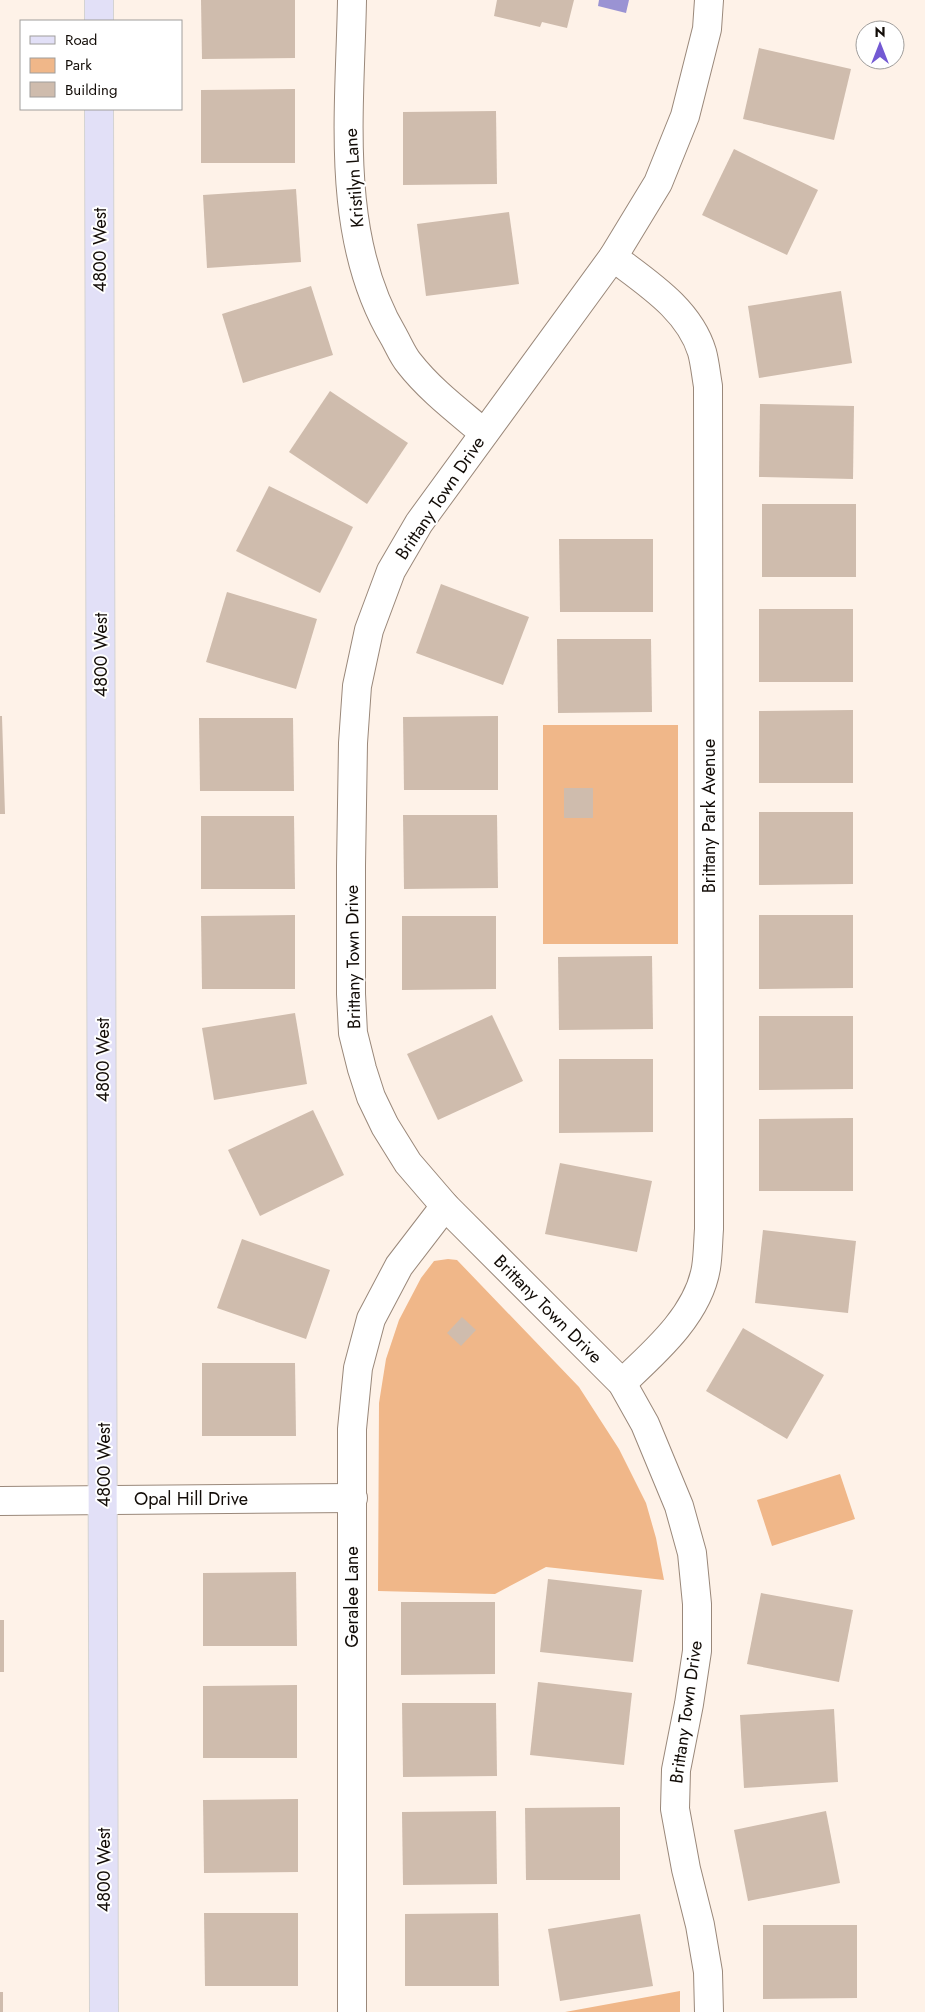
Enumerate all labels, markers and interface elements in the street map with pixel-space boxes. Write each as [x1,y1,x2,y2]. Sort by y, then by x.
legend [20,20,182,110]
north arrow [855,20,905,70]
text: N [874,22,886,42]
text: Road [65,29,97,51]
text: Park [65,54,92,76]
text: Building [65,79,117,101]
street label: Kristilyn Lane [338,127,370,229]
street label: 4800 West [87,207,113,292]
street label: Brittany Town Drive [389,431,491,565]
street label: 4800 West [88,612,114,697]
street label: Brittany Park Avenue [696,739,722,893]
street label: Brittany Town Drive [339,885,367,1029]
street label: 4800 West [90,1017,116,1102]
street label: Brittany Town Drive [488,1249,608,1369]
street label: 4800 West [91,1422,117,1507]
street label: Opal Hill Drive [134,1486,248,1512]
street label: Geralee Lane [339,1546,365,1648]
street label: Brittany Town Drive [663,1639,709,1785]
street label: 4800 West [91,1827,117,1912]

